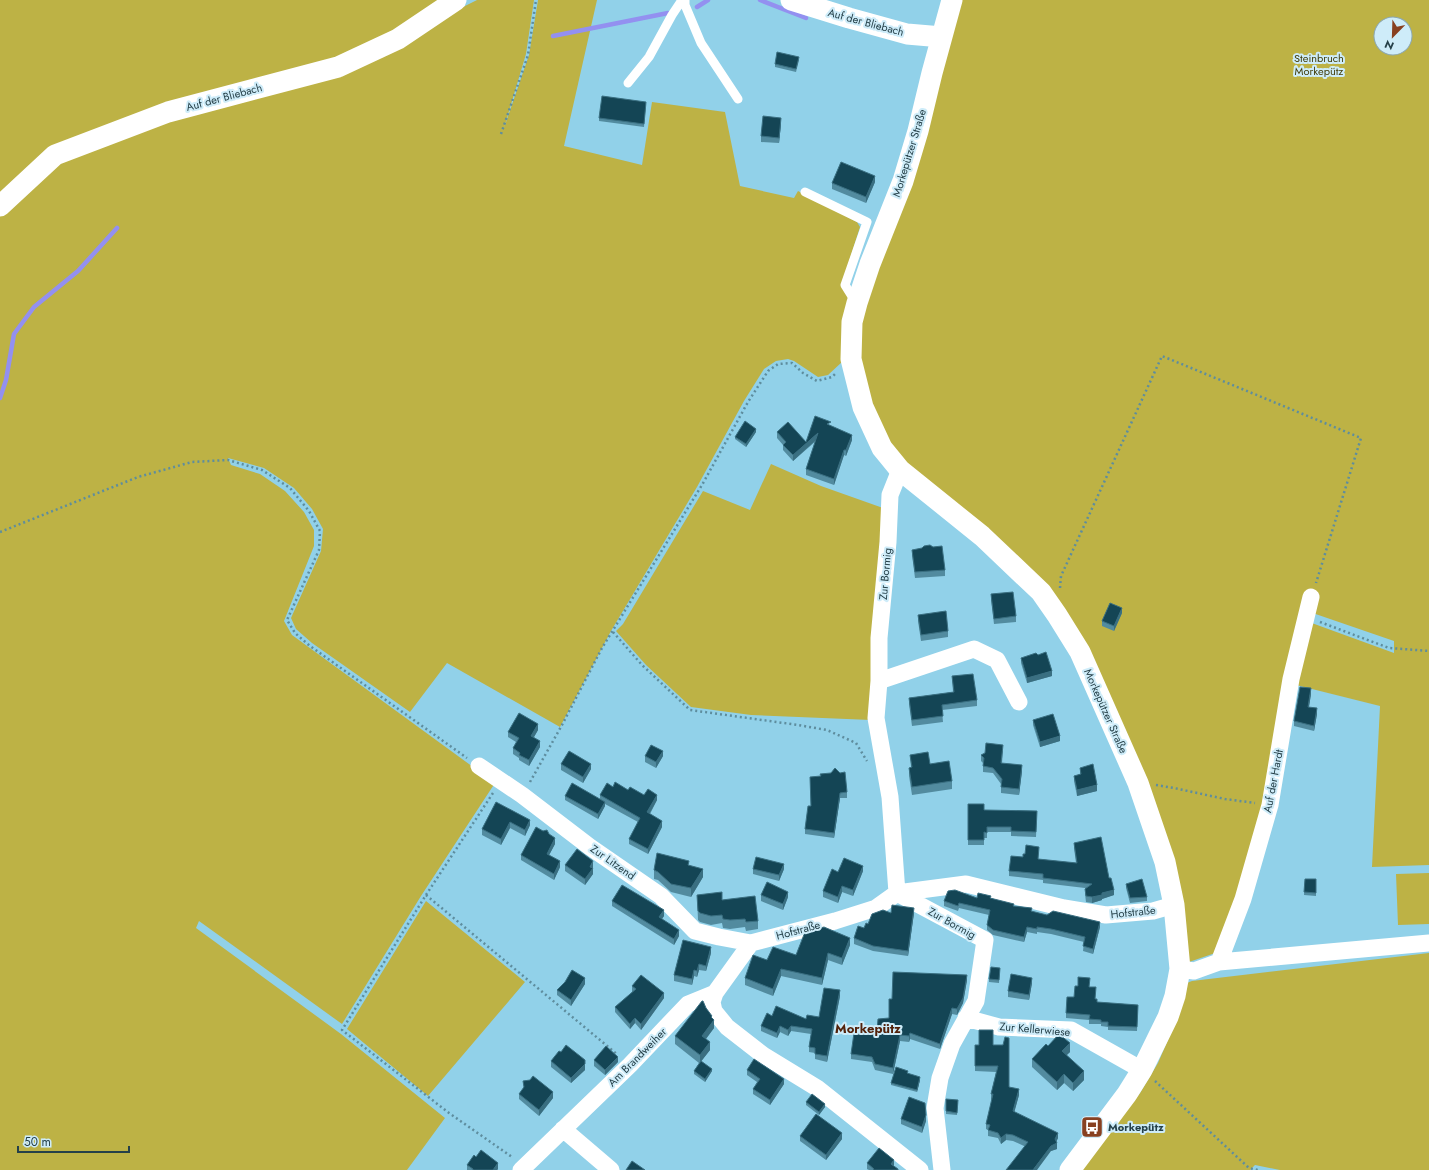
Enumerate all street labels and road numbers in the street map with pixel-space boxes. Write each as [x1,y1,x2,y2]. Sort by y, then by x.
street label: Auf der Bliebach [826,4,906,40]
street label: Auf der Bliebach [184,79,264,115]
street label: Morkepützer Straße [888,107,930,199]
street label: Zur Bormig [875,547,895,601]
street label: Morkepützer Straße [1080,666,1132,756]
street label: Auf der Hardt [1259,748,1287,814]
street label: Zur Litzend [587,841,639,883]
street label: Hofstraße [1110,902,1157,922]
street label: Zur Bormig [925,903,979,943]
street label: Hofstraße [774,916,822,944]
street label: Zur Kellerwiese [999,1018,1071,1040]
street label: Am Brandweiher [604,1024,670,1090]

